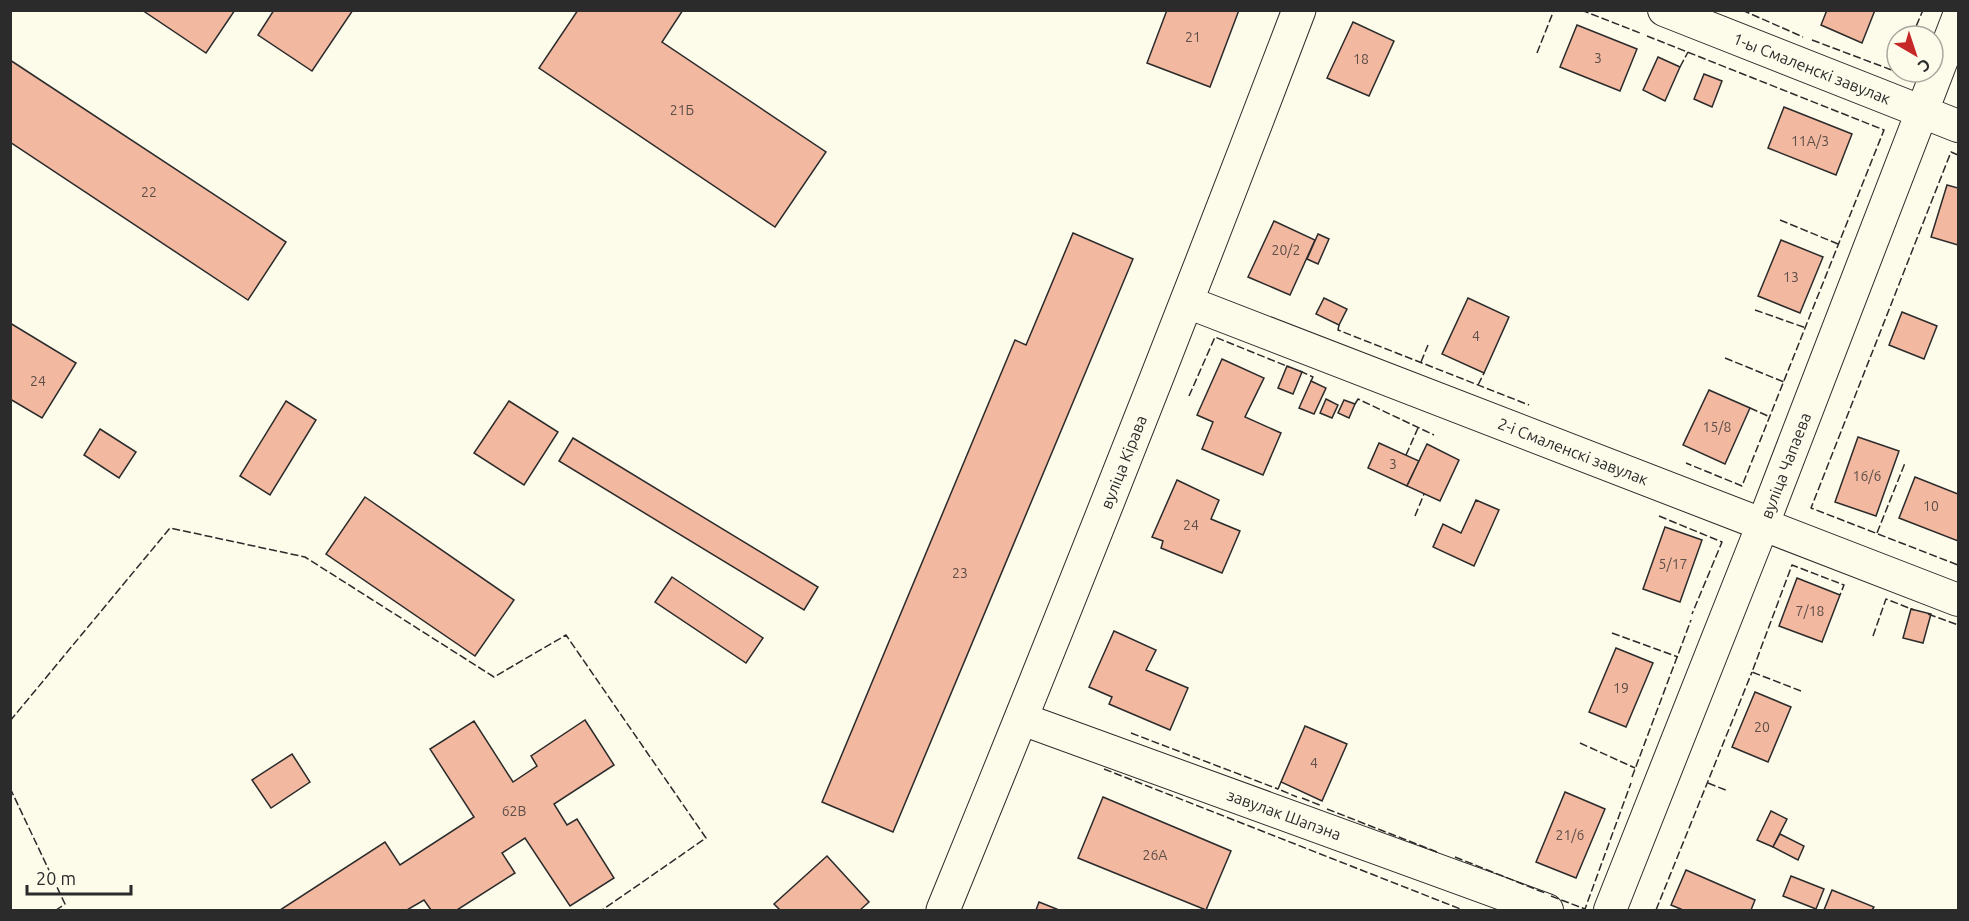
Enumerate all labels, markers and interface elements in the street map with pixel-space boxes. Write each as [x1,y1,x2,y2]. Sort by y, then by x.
north arrow [1885,24,1945,84]
house number: 21 [1185,29,1201,45]
street label: 1-ы Смаленскі завулак [1731,29,1893,108]
house number: 3 [1594,50,1602,66]
house number: 18 [1353,51,1369,67]
text: С [1915,55,1934,76]
house number: 21Б [670,102,694,118]
house number: 11А/3 [1791,133,1829,149]
house number: 22 [141,184,157,200]
house number: 20/2 [1272,242,1300,258]
house number: 13 [1783,269,1799,285]
house number: 4 [1472,328,1480,344]
house number: 24 [30,373,46,389]
street label: вуліца Чапаева [1757,410,1814,521]
street label: вуліца Кірава [1097,413,1150,511]
street label: 2-і Смаленскі завулак [1495,414,1651,488]
house number: 15/8 [1703,419,1732,435]
house number: 3 [1389,456,1397,472]
house number: 16/6 [1853,468,1882,484]
house number: 10 [1923,498,1939,514]
house number: 24 [1183,517,1199,533]
house number: 5/17 [1659,556,1687,572]
house number: 23 [952,565,968,581]
house number: 7/18 [1796,603,1825,619]
house number: 19 [1613,680,1629,696]
house number: 20 [1754,719,1770,735]
house number: 4 [1310,755,1318,771]
street label: завулак Шапэна [1225,785,1344,843]
house number: 62В [502,803,526,819]
house number: 21/6 [1556,827,1585,843]
house number: 26А [1143,847,1167,863]
scale bar [27,858,130,896]
text: 20 m [36,868,76,888]

